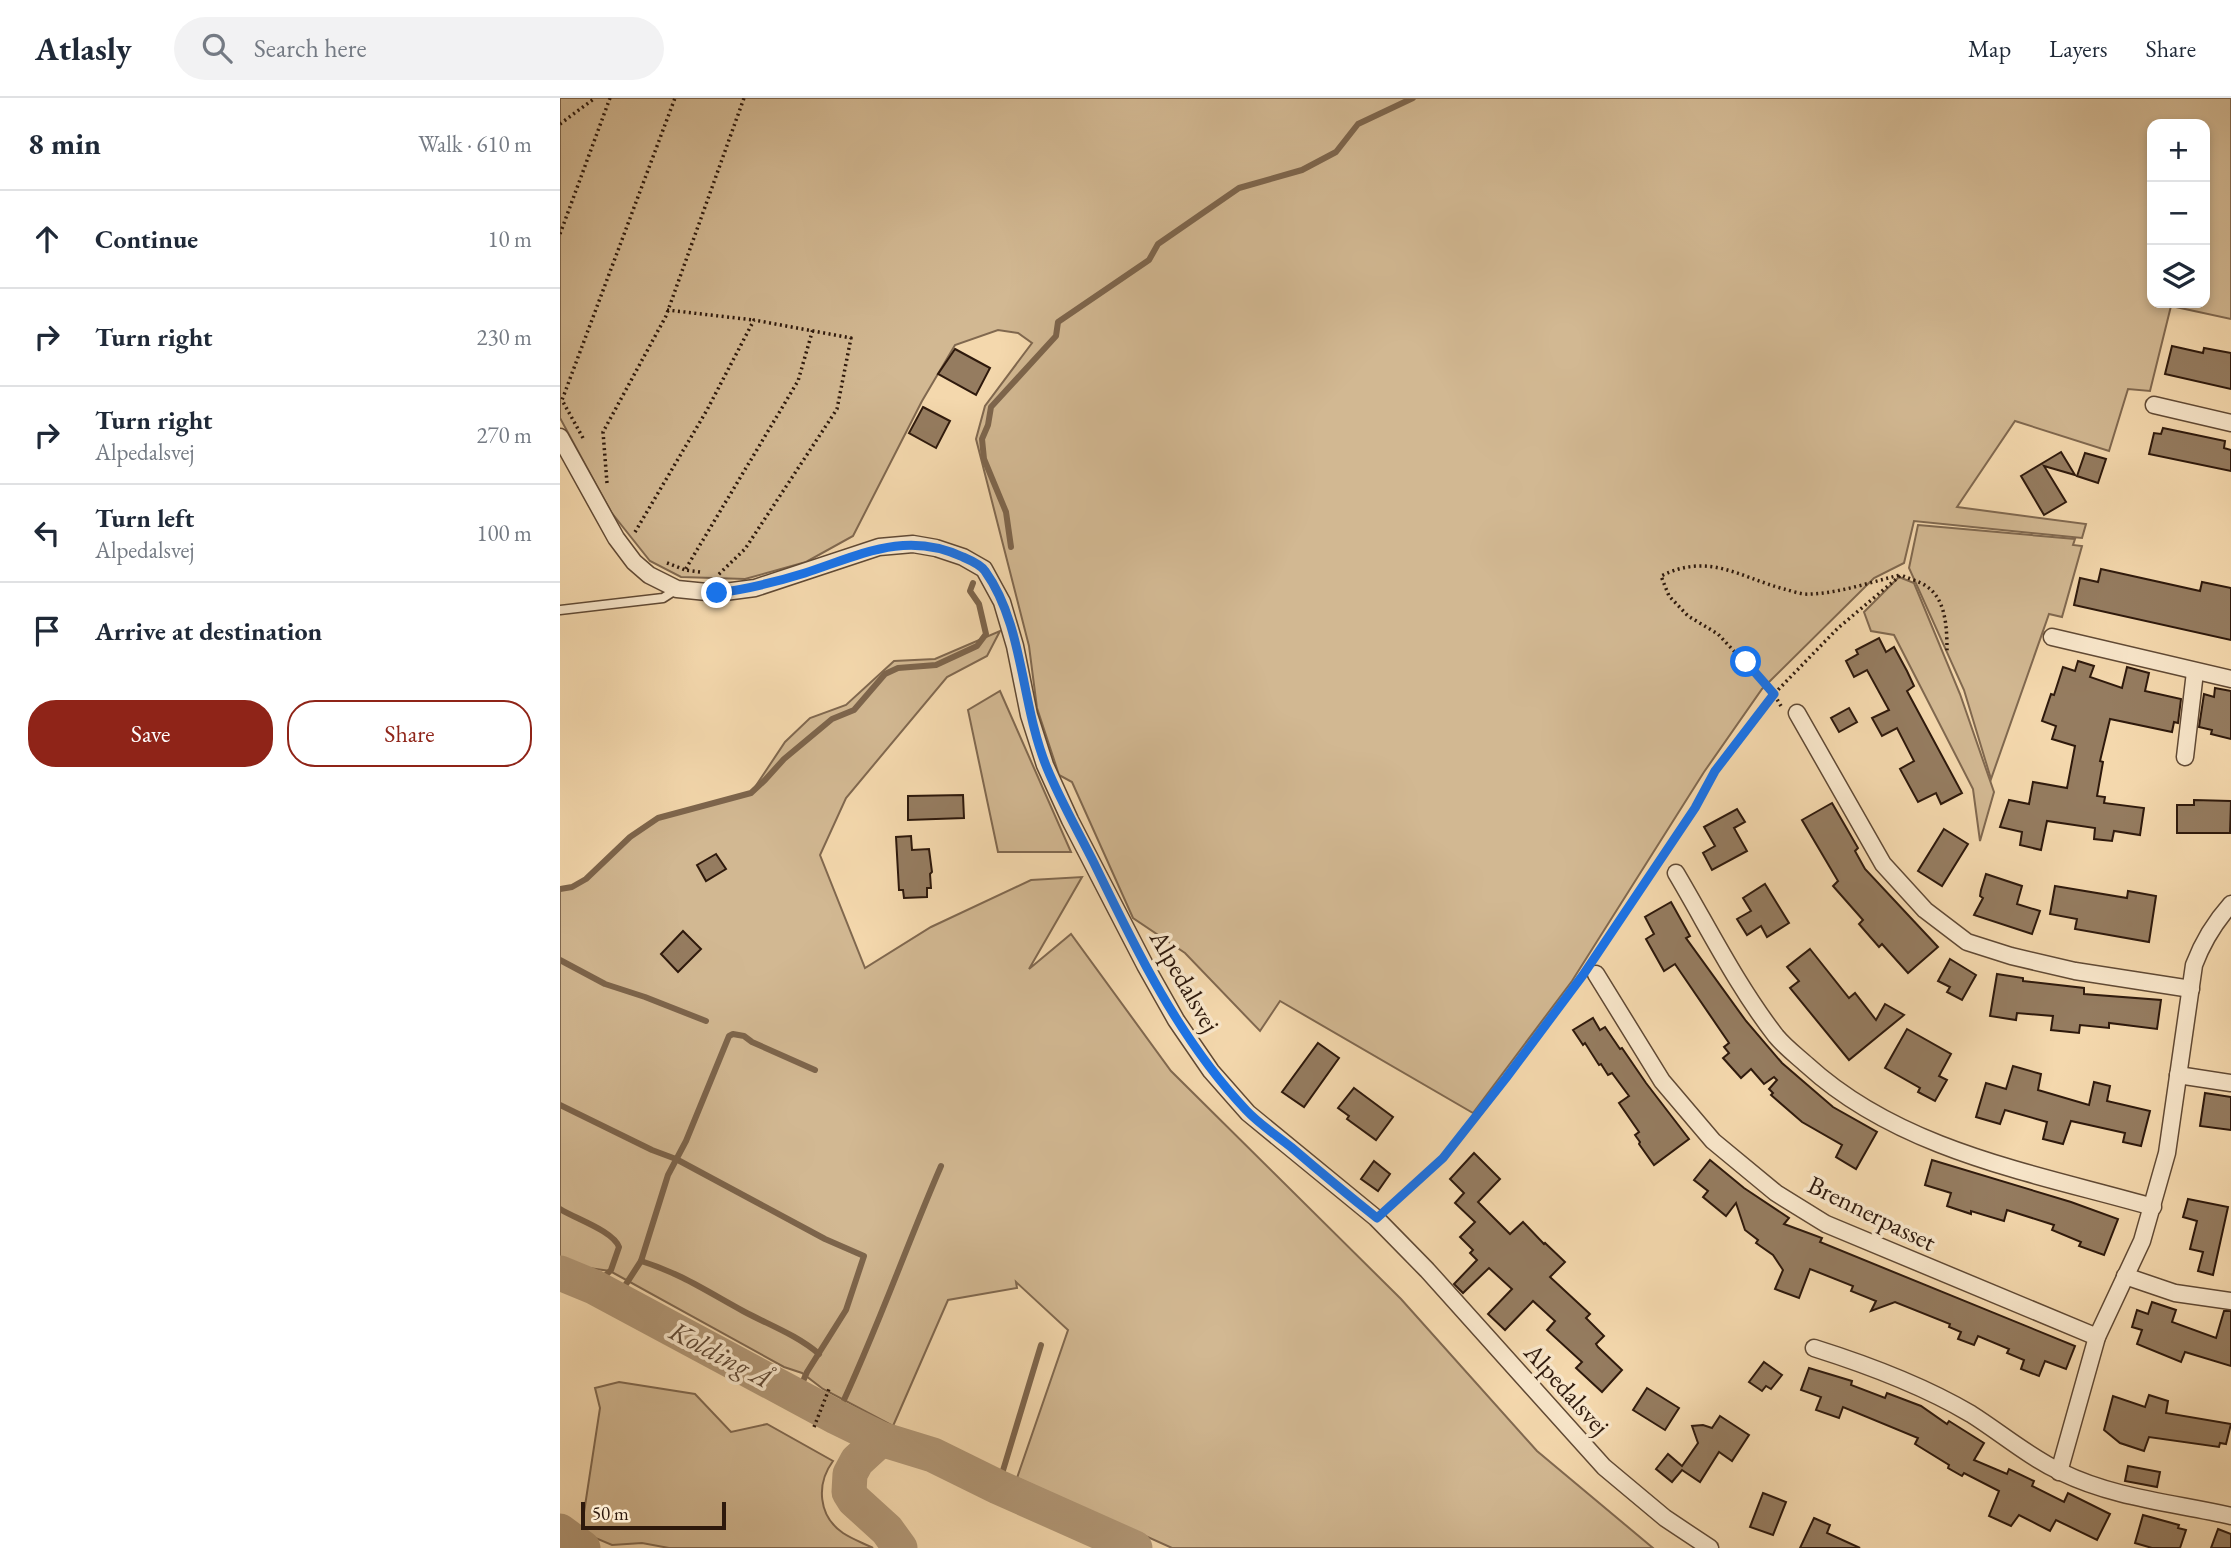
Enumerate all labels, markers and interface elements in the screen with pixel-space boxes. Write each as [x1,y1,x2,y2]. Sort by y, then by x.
search box [174,17,664,80]
text: Atlasly [35,27,132,70]
icon: search [198,29,236,67]
text: Search here [254,31,367,65]
text: Map [1968,33,2011,64]
text: Layers [2049,33,2108,64]
text: Share [2146,33,2196,64]
map controls [2147,119,2210,308]
button: + [2147,119,2210,182]
text: 8 min [28,124,101,163]
text: Walk · 610 m [418,129,532,159]
button: − [2147,182,2210,245]
icon: ahead [28,220,66,258]
text: Continue [95,222,198,256]
text: 10 m [487,224,532,254]
button: layers [2147,245,2210,308]
icon: right [28,318,66,356]
text: Turn right [95,320,213,354]
text: 230 m [476,322,532,352]
text: Turn right [95,403,213,437]
icon: right [28,416,66,454]
text: 270 m [476,420,532,450]
text: Alpedalsvej [95,437,195,467]
text: Turn left [95,501,194,535]
icon: left [28,514,66,552]
text: 100 m [476,518,532,548]
text: Alpedalsvej [95,535,195,565]
route end [701,577,732,608]
icon: arrive [28,612,66,650]
text: Arrive at destination [95,614,322,648]
route start [1730,646,1761,677]
button: Save [28,700,273,767]
button: Share [287,700,532,767]
street label: Alpedalsvej [1142,923,1228,1038]
street label: Brennerpasset [1802,1167,1942,1259]
water label: Kolding Å [663,1312,780,1397]
street label: Alpedalsvej [1516,1335,1617,1442]
scale bar [581,1499,726,1531]
text: 50 m [592,1501,629,1526]

